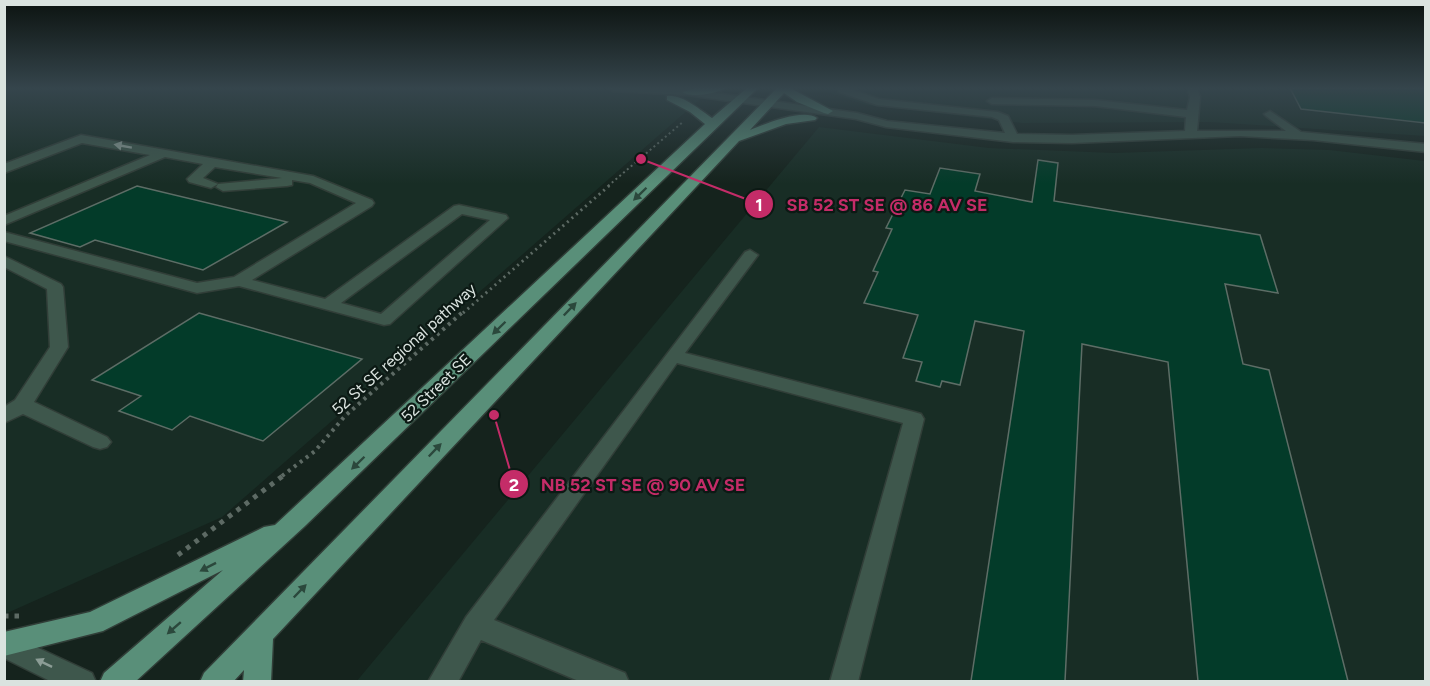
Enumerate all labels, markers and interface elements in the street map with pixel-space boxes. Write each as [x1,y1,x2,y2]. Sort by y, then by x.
one-way arrow [113,141,132,150]
one-way arrow [633,186,647,200]
callout: SB 52 ST SE @ 86 AV SE [744,186,999,222]
text: 1 [755,194,763,216]
text: SB 52 ST SE @ 86 AV SE [786,194,988,216]
street label: 52 St SE regional pathway [328,279,480,419]
one-way arrow [562,303,576,317]
one-way arrow [491,321,506,335]
street label: 52 Street SE [397,350,475,426]
one-way arrow [428,443,442,458]
one-way arrow [350,456,365,470]
callout: NB 52 ST SE @ 90 AV SE [499,466,757,502]
text: 2 [509,474,519,496]
text: NB 52 ST SE @ 90 AV SE [541,474,745,496]
one-way arrow [199,562,216,572]
one-way arrow [293,585,307,599]
one-way arrow [167,621,182,634]
one-way arrow [35,658,52,667]

